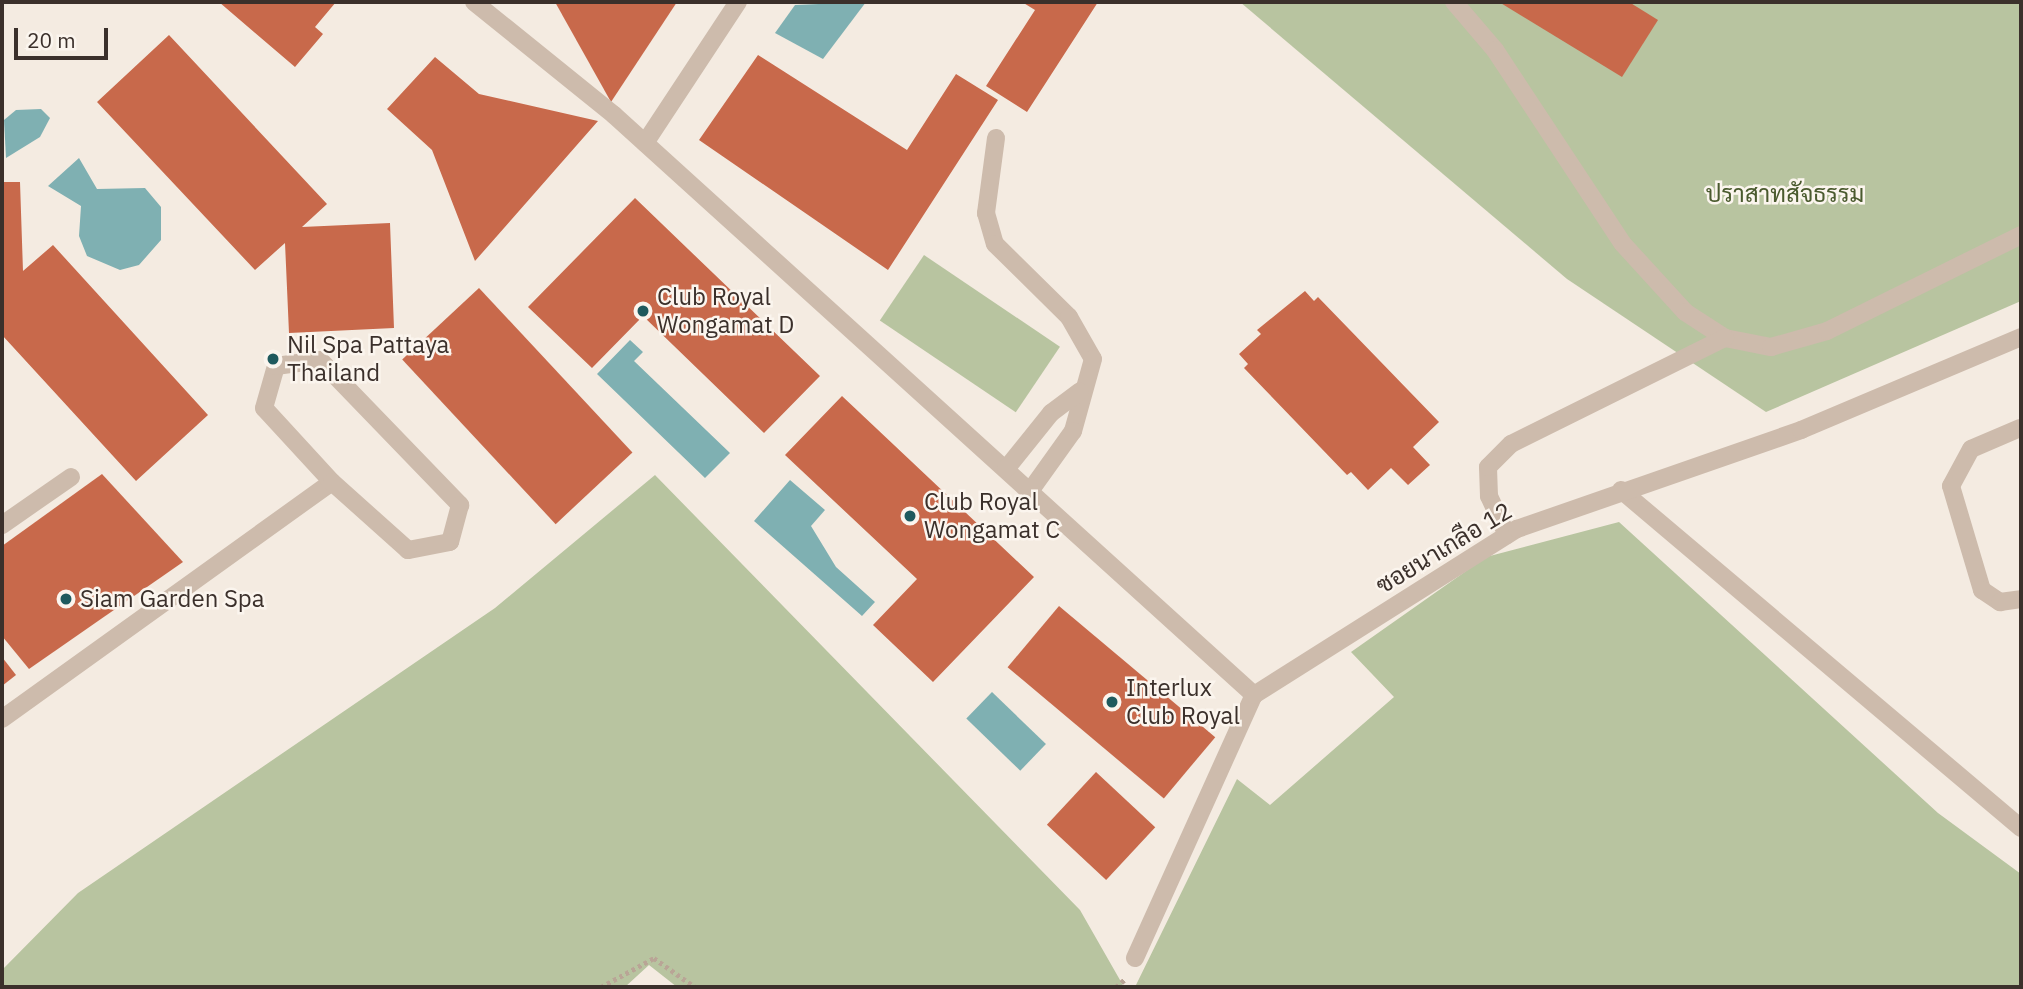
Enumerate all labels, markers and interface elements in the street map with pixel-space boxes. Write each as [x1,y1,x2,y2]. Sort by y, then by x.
scale bar [18,14,112,58]
text: 20 m [27,26,76,54]
park label: ปราสาทสัจธรรม [1706,180,1864,208]
place label: Club Royal Wongamat D [657,283,794,339]
marker: Club Royal Wongamat D [635,303,651,319]
place label: Nil Spa Pattaya Thailand [287,331,449,387]
marker: Nil Spa Pattaya Thailand [265,351,281,367]
place label: Club Royal Wongamat C [924,488,1060,544]
street label: ซอยนาเกลือ 12 [1371,496,1517,600]
marker: Club Royal Wongamat C [902,508,918,524]
place label: Siam Garden Spa [80,585,265,613]
marker: Siam Garden Spa [58,591,74,607]
place label: Interlux Club Royal [1126,674,1240,730]
marker: Interlux Club Royal [1104,694,1120,710]

